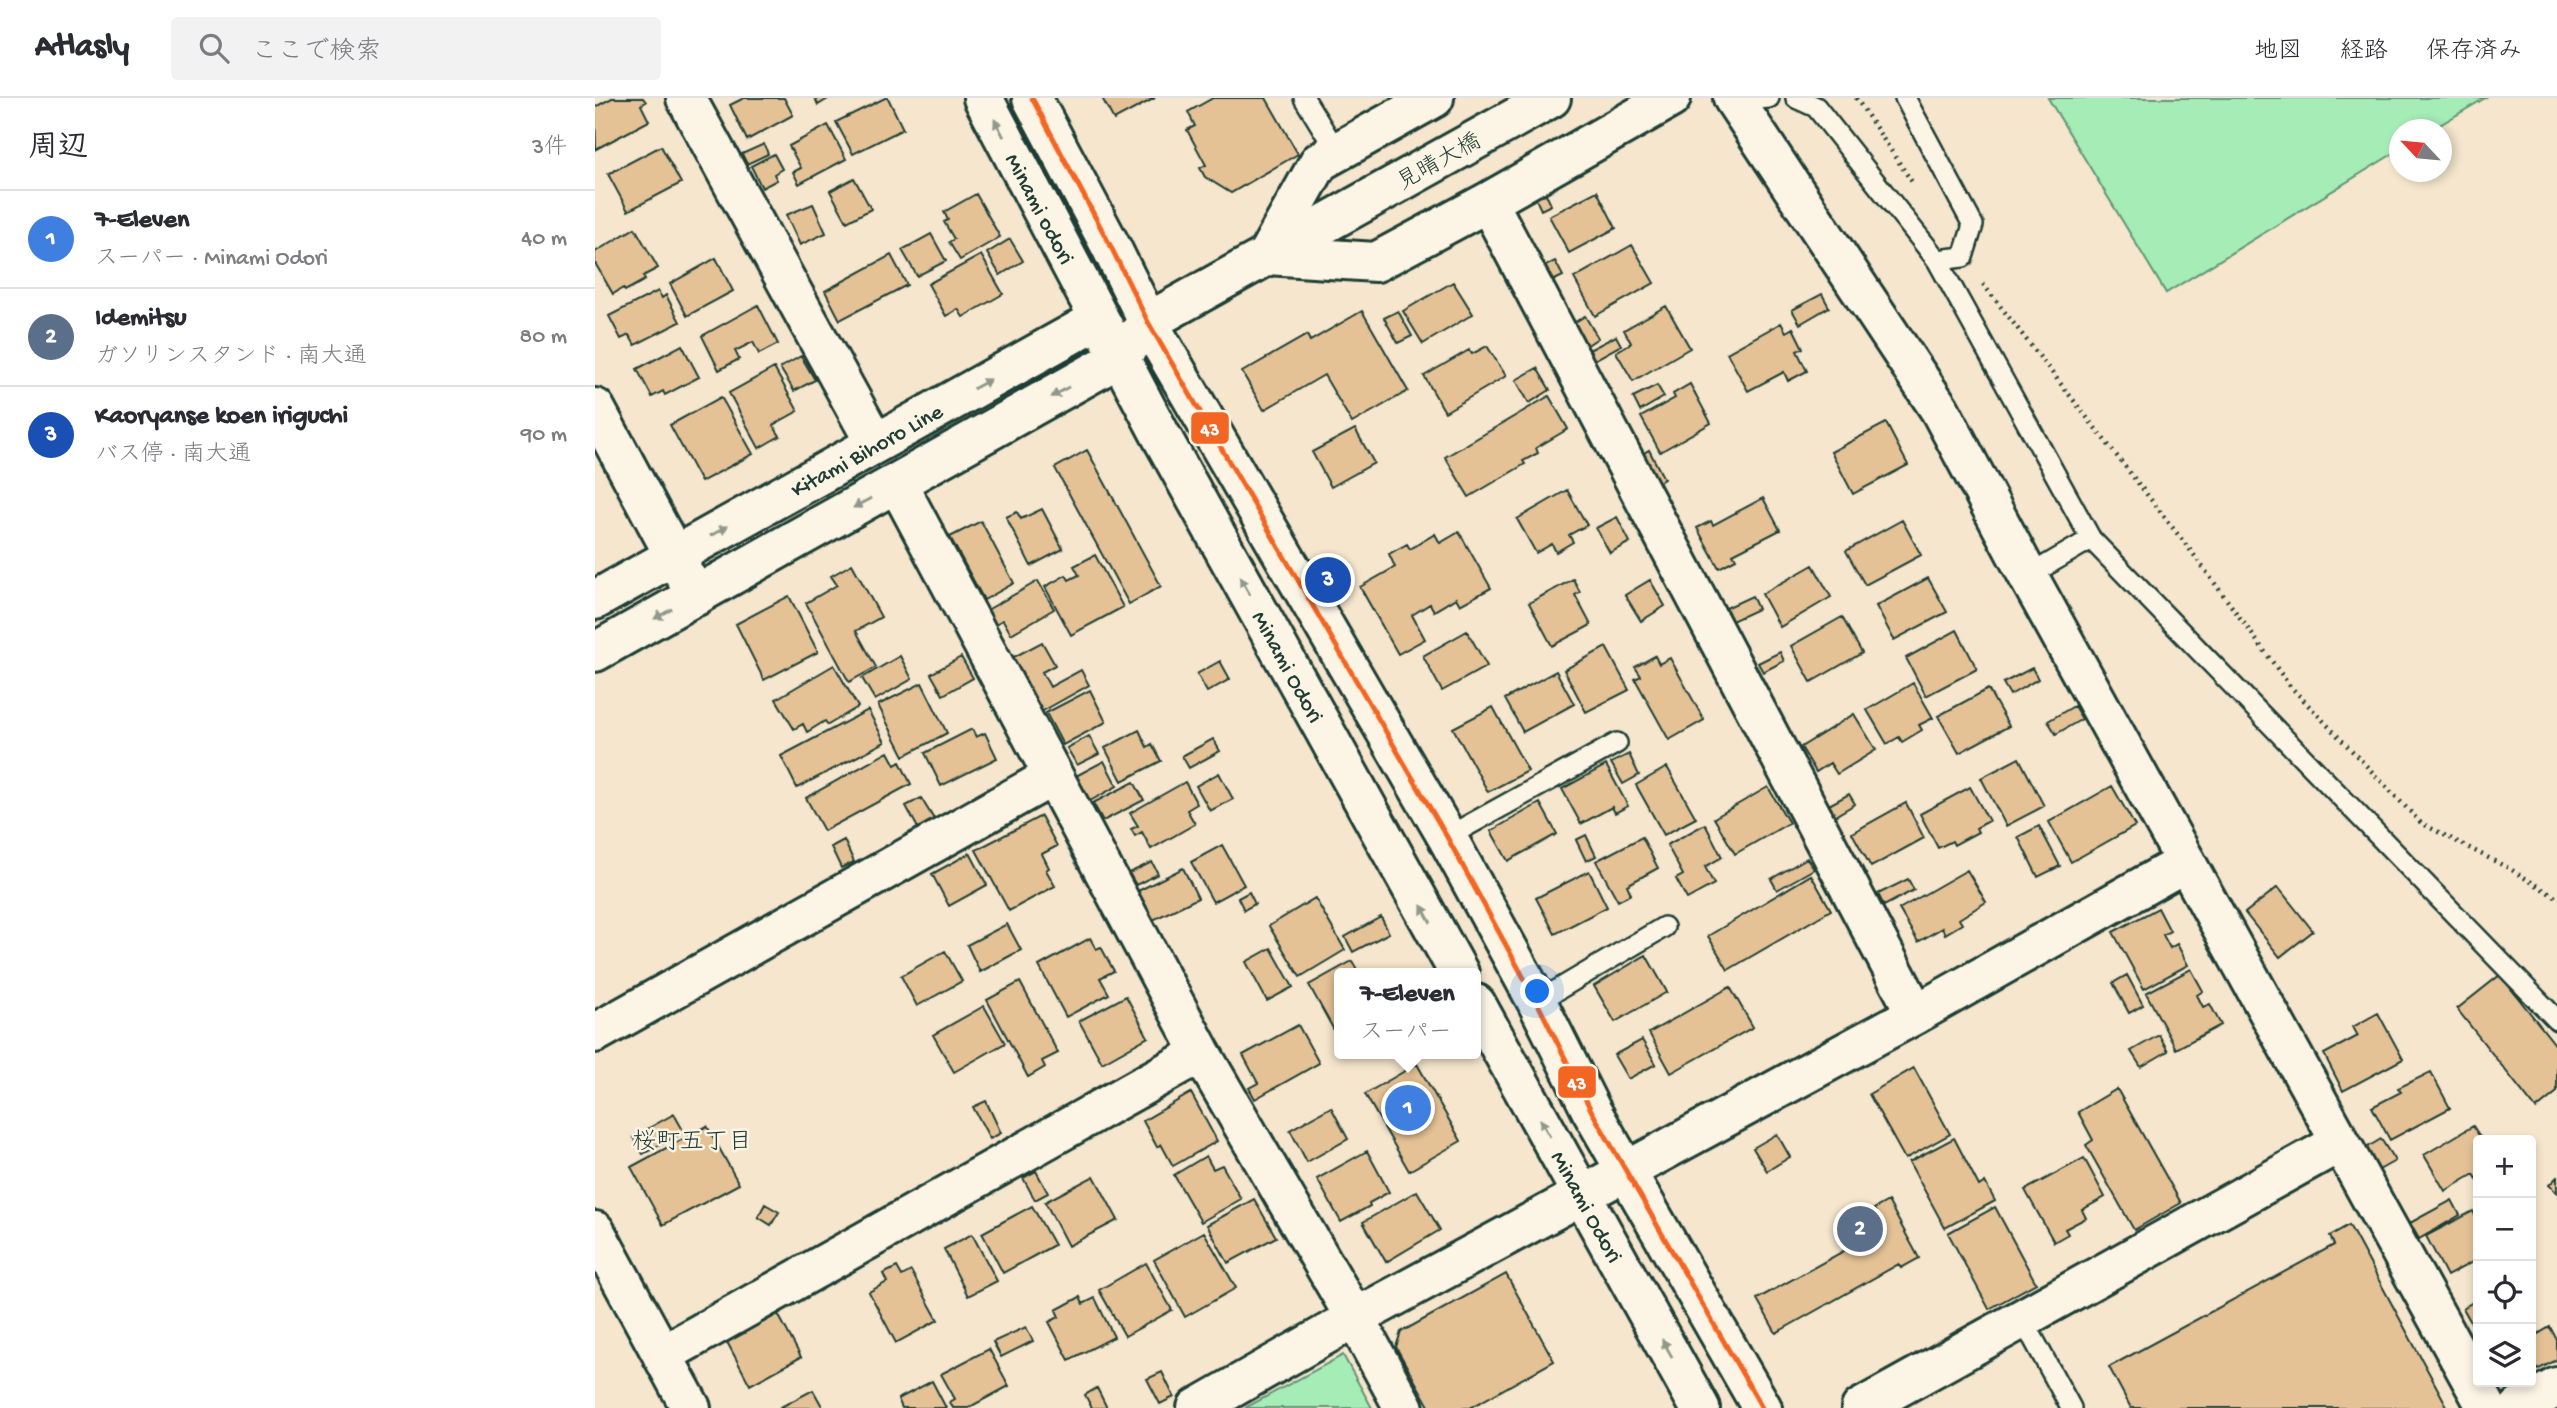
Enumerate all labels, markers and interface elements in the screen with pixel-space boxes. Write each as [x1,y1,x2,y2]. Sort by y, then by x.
search box [171,17,661,80]
text: Atlasly [35,29,129,67]
icon: search [195,29,233,67]
text: ここで検索 [251,38,381,69]
text: 地図 [2254,38,2302,67]
text: 経路 [2340,38,2388,67]
text: 保存済み [2426,38,2522,67]
one-way arrow [993,118,1005,138]
north arrow [2389,119,2452,182]
street label: 見晴大橋 [1392,128,1486,197]
text: 周辺 [28,132,88,167]
text: 3件 [532,135,567,162]
street label: Minami odori [997,149,1078,270]
text: 7-Eleven [95,206,189,237]
text: 1 [46,226,56,253]
text: 40 m [521,226,567,253]
text: スーパー · Minami Odori [95,246,328,273]
text: Idemitsu [95,304,186,335]
text: 2 [45,324,57,351]
text: 80 m [520,324,567,351]
text: ガソリンスタンド · 南大通 [95,344,367,371]
one-way arrow [972,379,992,391]
one-way arrow [1051,386,1070,398]
street label: Kitami Bihoro Line [787,399,949,505]
text: Kaoryanse koen iriguchi [95,402,348,433]
line badge: 43 [1190,411,1230,445]
text: 43 [1200,420,1220,443]
text: 3 [45,422,57,449]
text: 90 m [521,422,567,449]
text: バス停 · 南大通 [95,442,251,469]
one-way arrow [852,497,871,509]
one-way arrow [709,525,729,537]
pin: 3 [1305,554,1351,606]
one-way arrow [1239,576,1251,596]
street label: Minami Odori [1244,607,1328,728]
one-way arrow [653,608,673,620]
one-way arrow [1420,904,1432,923]
popup [1334,968,1481,1059]
your location [1520,974,1554,1008]
text: 7-Eleven [1360,980,1455,1011]
text: スーパー [1360,1020,1451,1047]
line badge: 43 [1557,1065,1597,1099]
text: 43 [1567,1074,1587,1097]
pin: 1 [1385,1082,1431,1134]
one-way arrow [1539,1118,1551,1137]
district label: 桜町五丁目 [632,1129,752,1158]
map controls [2473,1135,2536,1387]
button: + [2473,1135,2536,1198]
street label: Minami Odori [1543,1147,1627,1268]
button: − [2473,1198,2536,1261]
pin: 2 [1837,1203,1883,1255]
button: locate [2473,1261,2536,1324]
button: layers [2473,1324,2536,1387]
one-way arrow [1661,1338,1673,1358]

